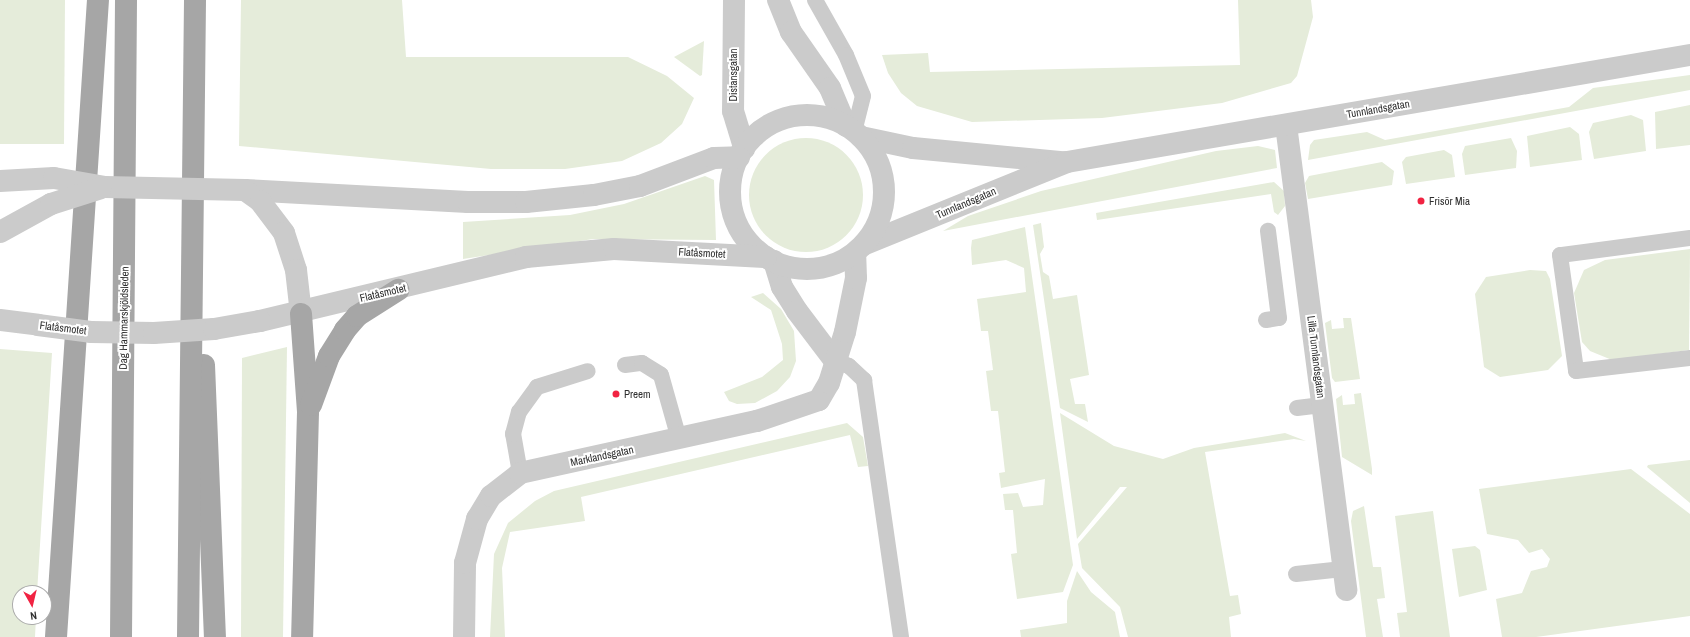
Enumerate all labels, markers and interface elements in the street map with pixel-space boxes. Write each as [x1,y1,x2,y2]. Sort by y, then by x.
street label: Distansgatan [726,48,740,102]
street label: Tunnlandsgatan [1345,97,1411,121]
street label: Tunnlandsgatan [934,184,998,222]
place label: Frisör Mia [1429,194,1470,208]
marker: Frisör Mia [1416,196,1426,206]
street label: Flatåsmotet [678,245,726,261]
street label: Dag Hammarskjöldsleden [116,266,132,370]
street label: Flatåsmotet [359,281,407,305]
street label: Lilla Tunnlandsgatan [1304,315,1328,399]
street label: Flatåsmotet [39,319,87,337]
place label: Preem [624,387,651,401]
marker: Preem [611,389,621,399]
street label: Marklandsgatan [569,443,635,469]
north arrow [12,585,52,625]
text: N [29,609,38,623]

